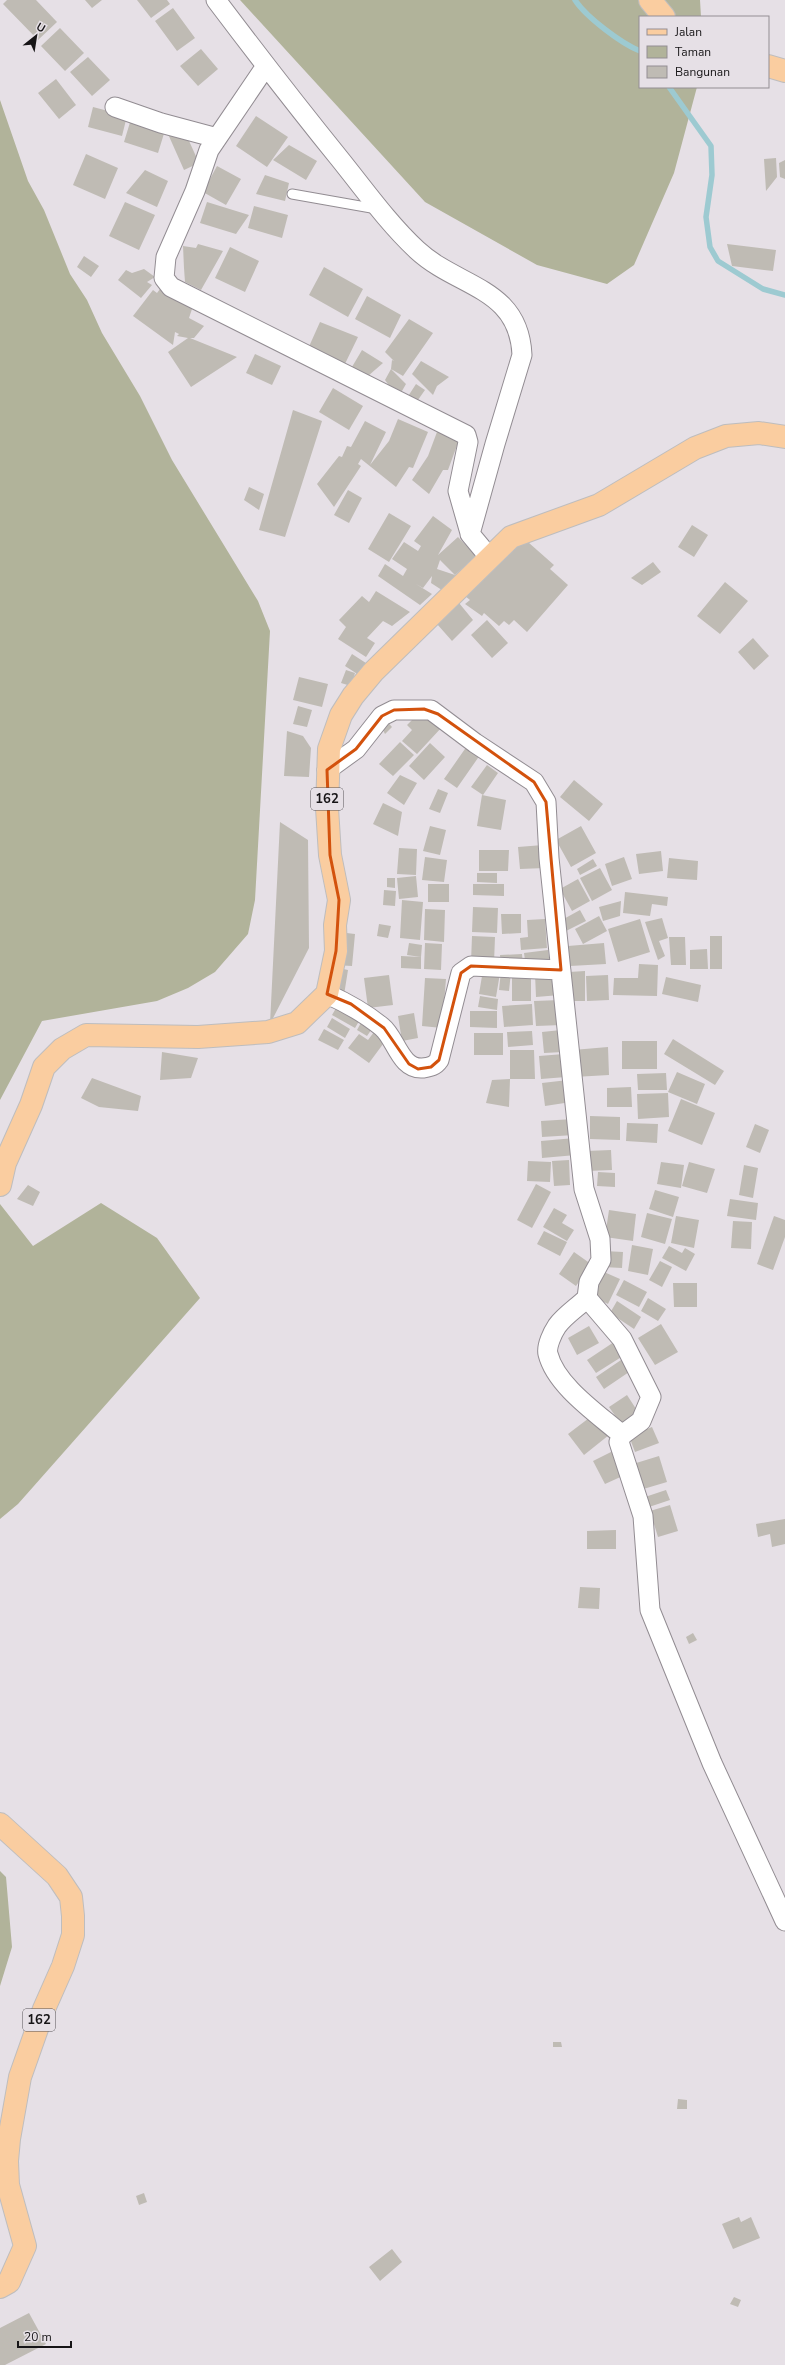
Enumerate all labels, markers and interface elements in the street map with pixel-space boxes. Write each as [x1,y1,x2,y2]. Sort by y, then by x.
north arrow [16,16,56,56]
legend [639,16,769,88]
text: U [33,19,48,36]
text: Jalan [674,24,702,40]
text: Taman [675,44,711,60]
text: Bangunan [675,64,730,80]
road number: 162 [311,788,343,810]
road number: 162 [23,2009,55,2031]
scale bar [18,2323,71,2349]
text: 20 m [24,2329,52,2345]

